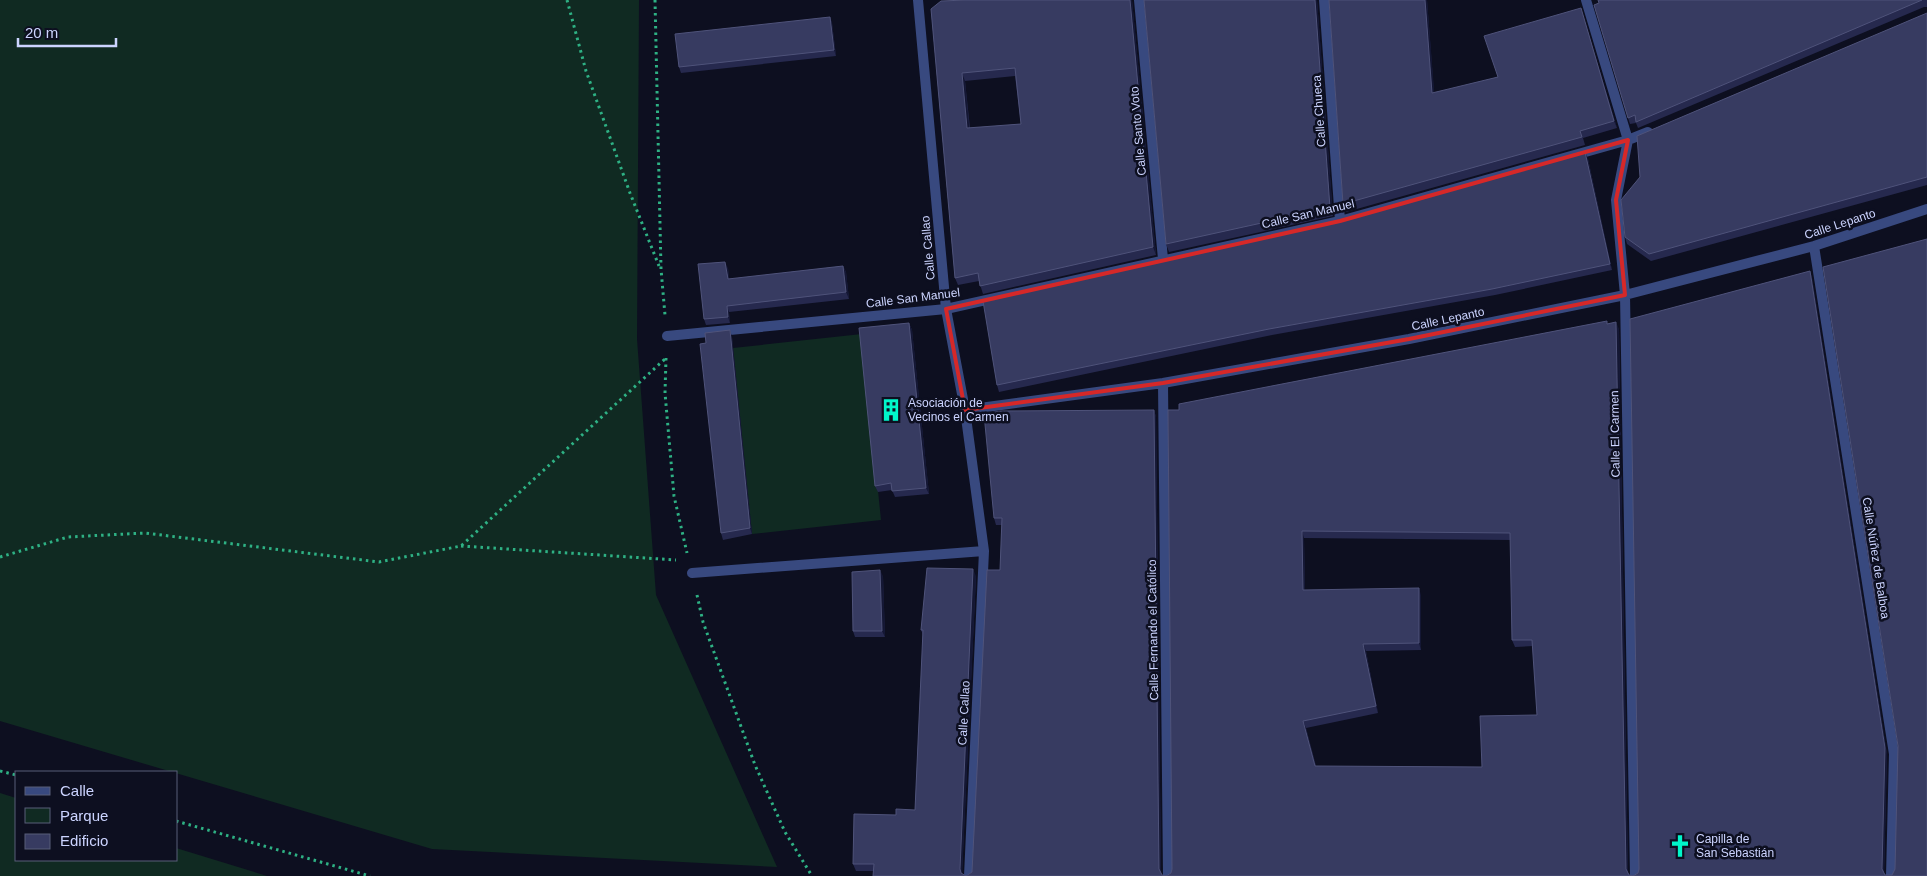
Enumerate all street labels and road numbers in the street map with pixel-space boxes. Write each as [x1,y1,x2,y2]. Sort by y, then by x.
street label: Calle Chueca [1309,74,1328,147]
street label: Calle Santo Voto [1127,86,1149,176]
street label: Calle San Manuel [1260,197,1356,231]
street label: Calle Lepanto [1803,206,1878,242]
street label: Calle Callao [918,215,938,281]
street label: Calle San Manuel [865,285,961,311]
street label: Calle Lepanto [1410,304,1486,334]
street label: Calle El Carmen [1607,390,1623,478]
street label: Calle Núñez de Balboa [1859,496,1893,620]
street label: Calle Fernando el Católico [1145,559,1161,701]
street label: Calle Callao [955,680,973,746]

